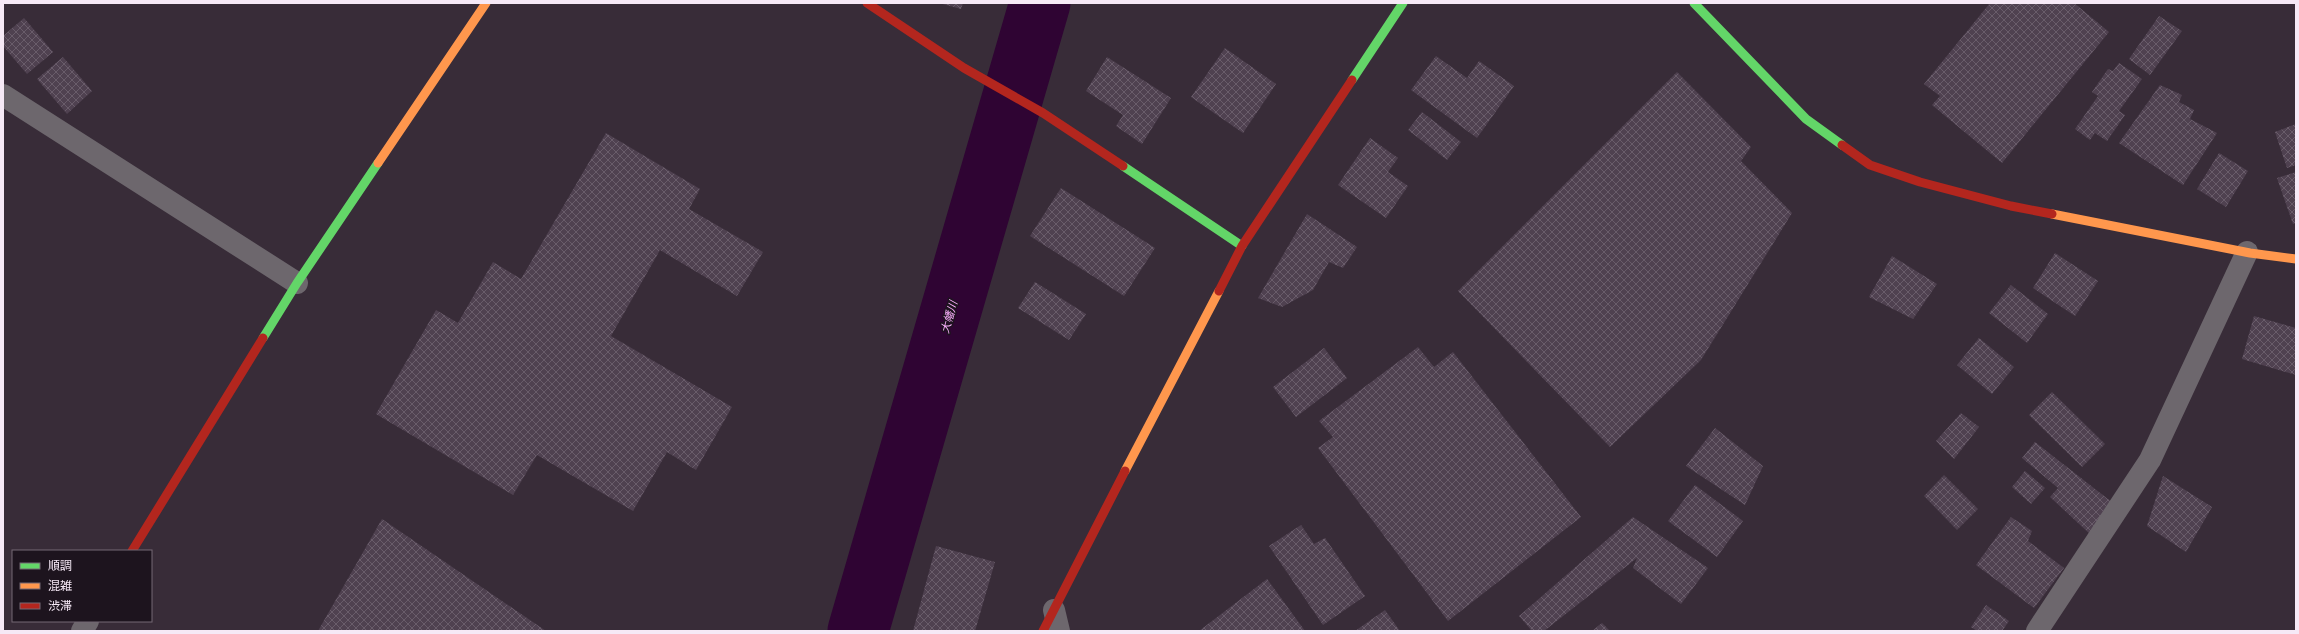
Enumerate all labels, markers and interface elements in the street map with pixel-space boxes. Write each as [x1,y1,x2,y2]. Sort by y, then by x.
water label: 大幡川 [939,299,961,335]
legend [12,550,152,622]
text: 順調 [48,559,72,573]
text: 混雑 [48,579,72,593]
text: 渋滞 [48,599,72,613]

